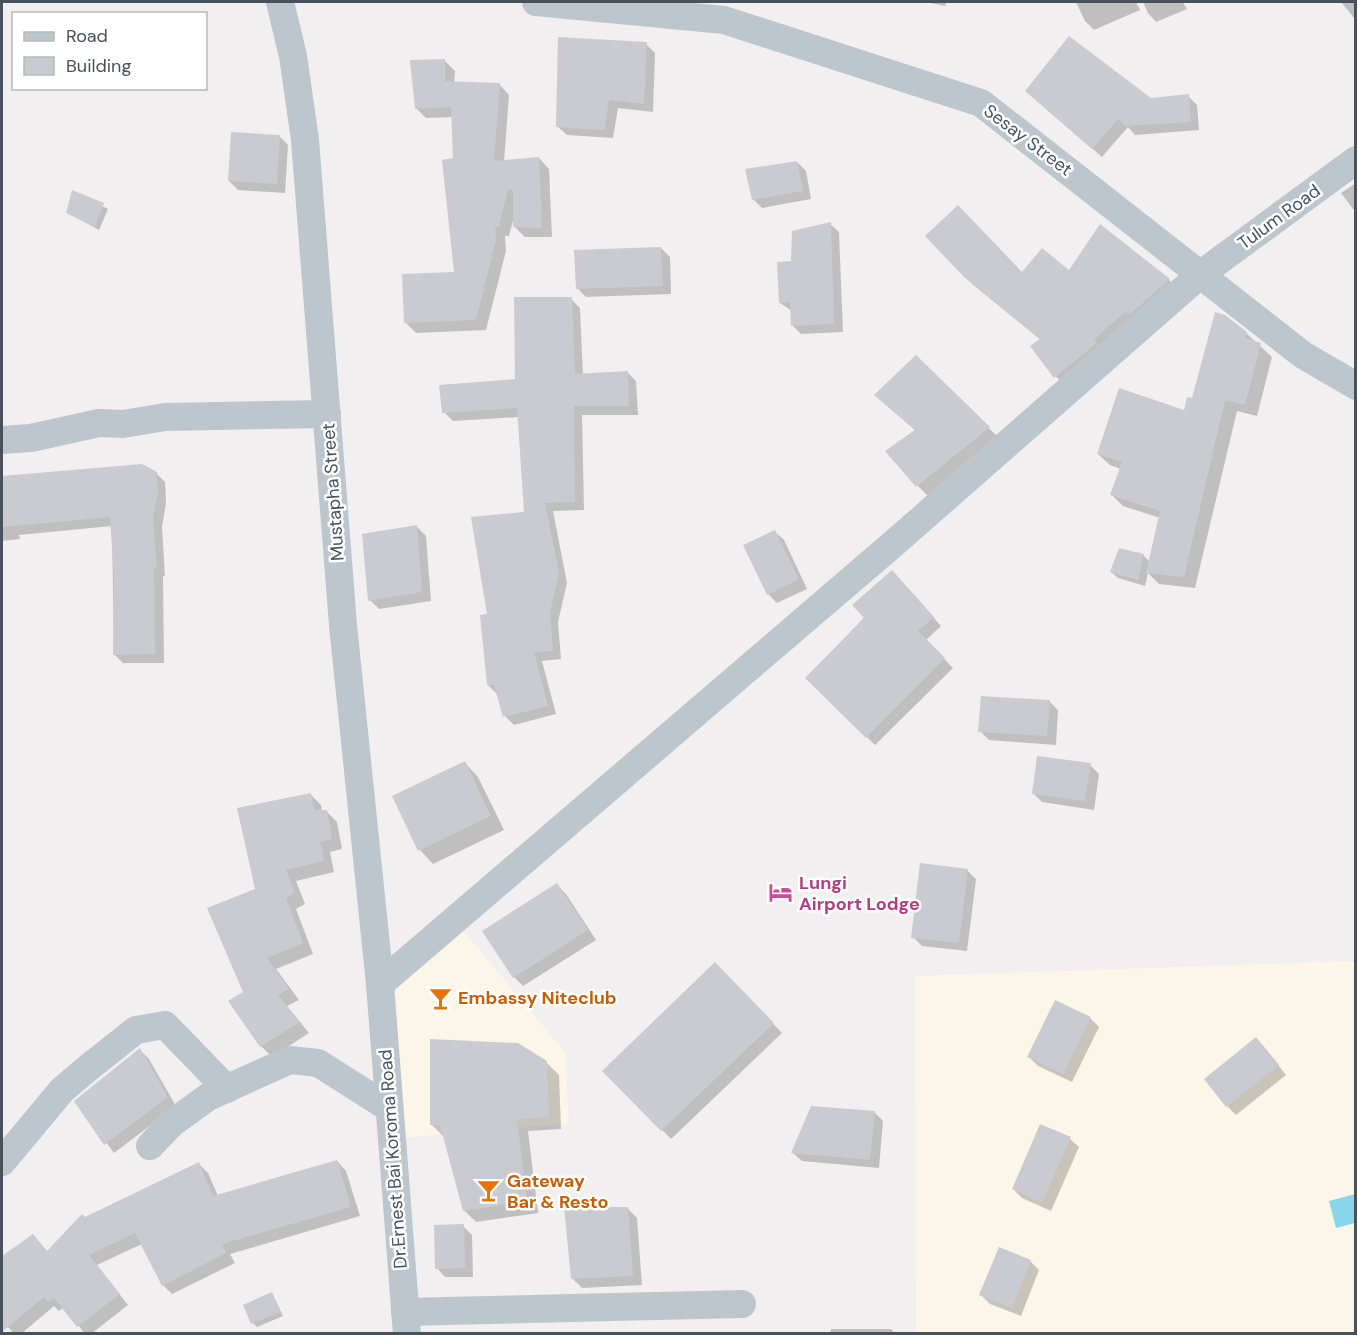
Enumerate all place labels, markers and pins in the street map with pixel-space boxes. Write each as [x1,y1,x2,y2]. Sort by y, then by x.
place label: Lungi Airport Lodge [799,871,920,916]
hotel icon: Lungi Airport Lodge [768,880,794,906]
bar icon: Embassy Niteclub [427,985,453,1011]
place label: Embassy Niteclub [458,986,617,1010]
place label: Gateway Bar & Resto [507,1169,608,1214]
bar icon: Gateway Bar & Resto [476,1178,502,1204]

